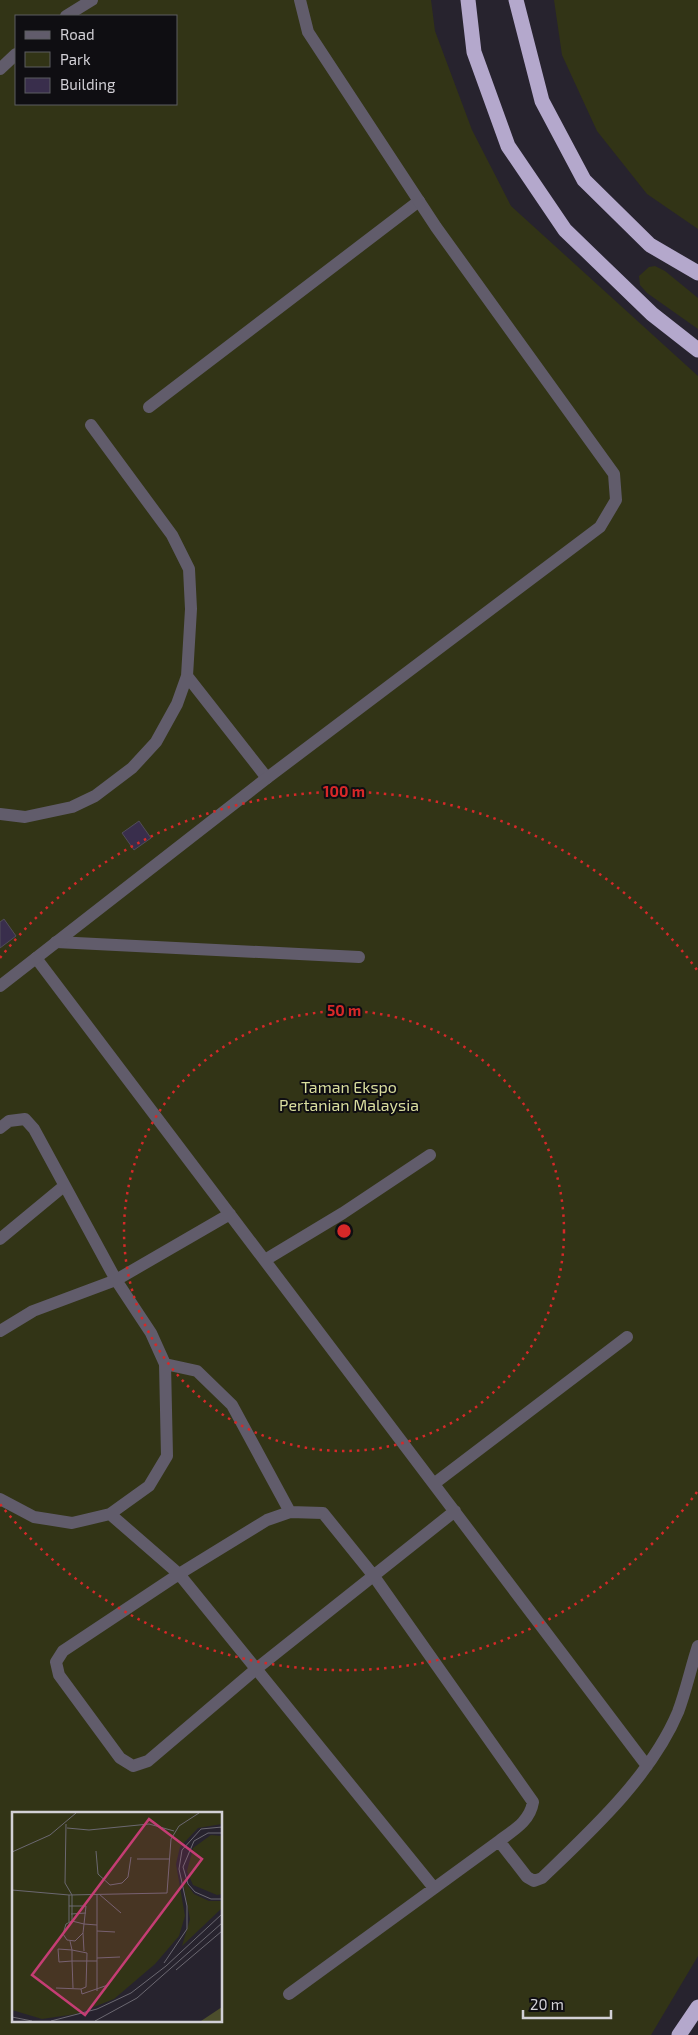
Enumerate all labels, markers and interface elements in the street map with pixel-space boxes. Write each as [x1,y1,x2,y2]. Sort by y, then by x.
legend [15,15,178,105]
text: Road [60,25,95,43]
text: Park [60,50,91,68]
text: Building [60,75,116,93]
text: 100 m [323,782,365,800]
text: 50 m [327,1001,361,1019]
park label: Taman Ekspo Pertanian Malaysia [279,1077,419,1114]
centre of rings [335,1222,353,1240]
inset map [12,1812,222,2022]
scale bar [523,1988,610,2020]
text: 20 m [530,1995,564,2013]

